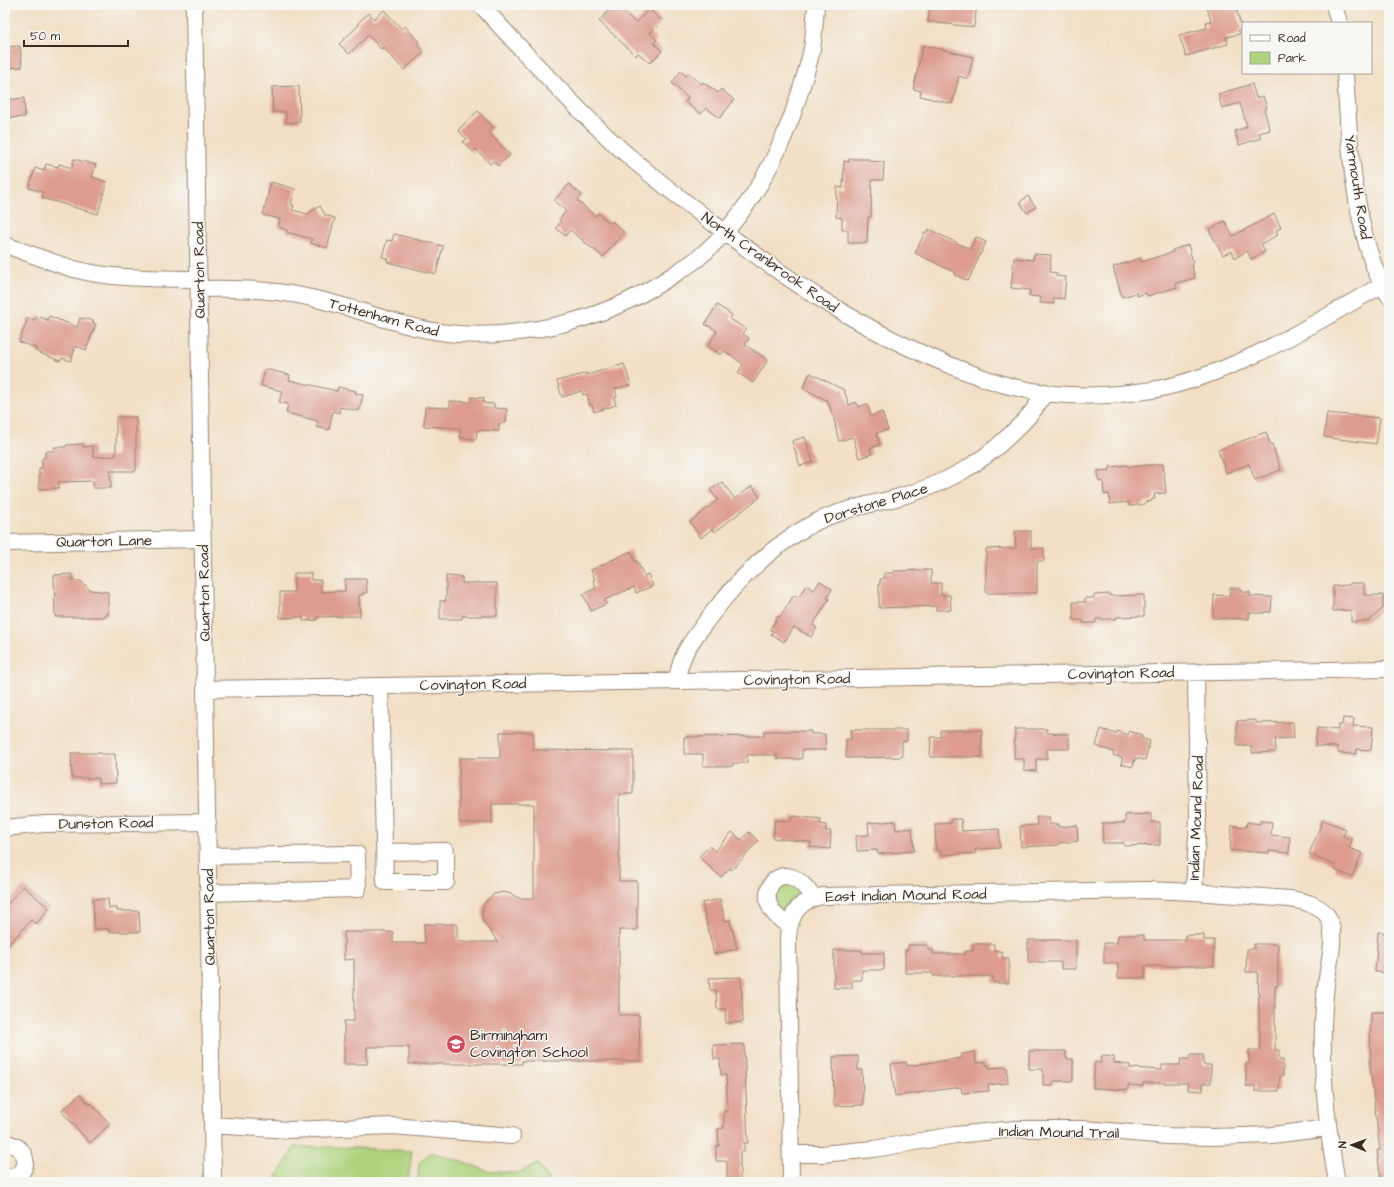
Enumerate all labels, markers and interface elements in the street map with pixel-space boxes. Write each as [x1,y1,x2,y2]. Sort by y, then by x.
scale bar [24,22,128,48]
legend [1242,22,1372,74]
text: 50 m [30,28,61,45]
text: Road [1278,30,1306,47]
text: Park [1278,50,1306,67]
street label: Yarmouth Road [1339,133,1376,241]
street label: North Cranbrook Road [697,207,843,318]
street label: Quarton Road [188,221,211,319]
street label: Tottenham Road [327,293,441,342]
street label: Dorstone Place [822,478,931,529]
street label: Quarton Lane [56,530,152,553]
street label: Quarton Road [193,544,216,642]
street label: Covington Road [1067,662,1175,686]
street label: Covington Road [743,668,851,692]
street label: Covington Road [419,673,527,697]
street label: Indian Mound Road [1184,755,1209,881]
street label: Dunston Road [58,812,154,835]
street label: Quarton Road [198,868,221,966]
street label: East Indian Mound Road [825,884,987,907]
place label: Birmingham Covington School [470,1025,588,1064]
school or university icon: Birmingham Covington School [445,1033,467,1055]
street label: Indian Mound Trail [999,1121,1119,1144]
north arrow [1332,1125,1372,1165]
text: N [1335,1141,1350,1148]

